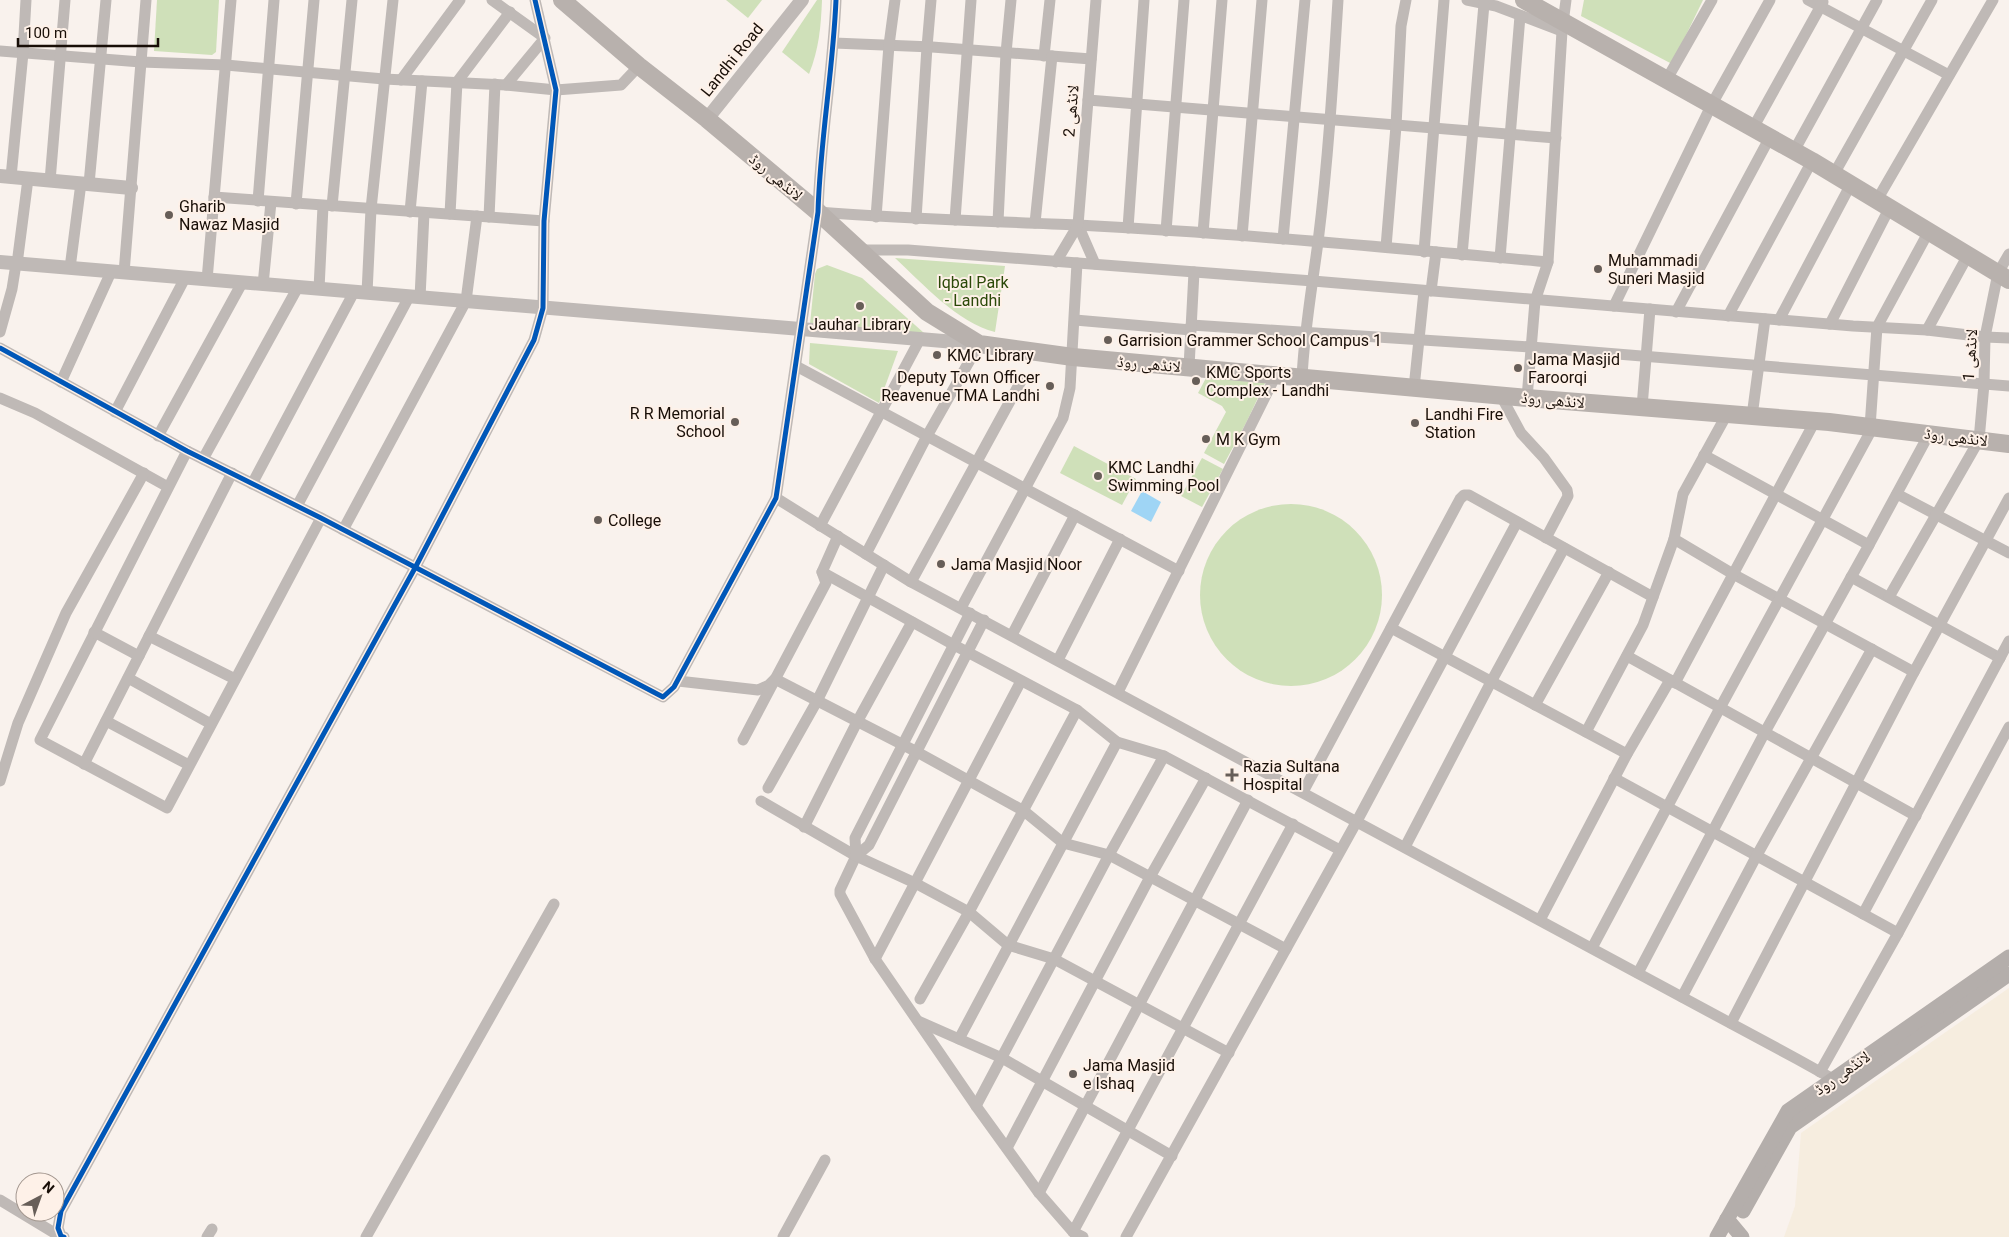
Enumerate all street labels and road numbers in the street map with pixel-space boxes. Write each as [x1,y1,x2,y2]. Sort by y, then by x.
street label: Landhi Road [697,20,767,100]
street label: لانڈھی 2 [1059,84,1084,138]
street label: لانڈھی روڈ [745,149,806,206]
street label: لانڈھی 1 [1959,328,1982,382]
street label: لانڈھی روڈ [1116,352,1182,377]
street label: لانڈھی روڈ [1520,388,1586,413]
street label: لانڈھی روڈ [1923,424,1989,451]
street label: لانڈھی روڈ [1810,1047,1874,1100]

